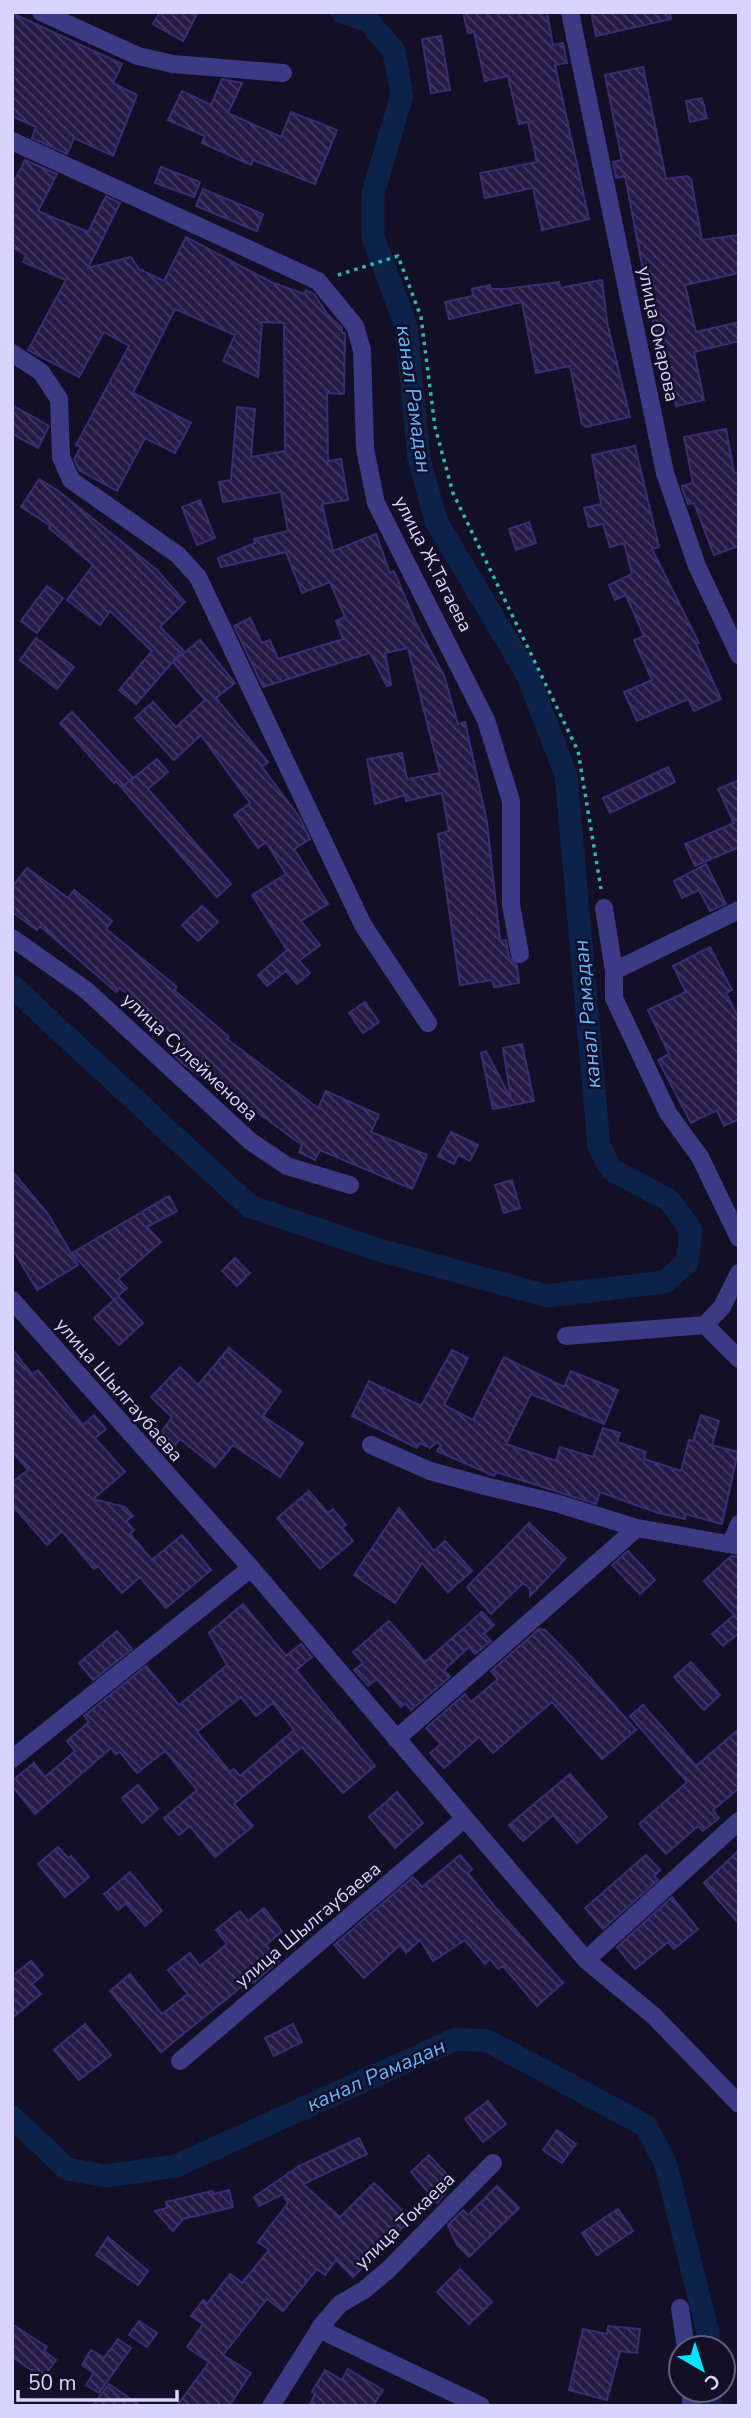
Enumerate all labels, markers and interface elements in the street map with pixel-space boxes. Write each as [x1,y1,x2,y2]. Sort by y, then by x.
street label: улица Омарова [631,264,685,404]
water label: канал Рамадан [390,323,438,475]
street label: улица Ж.Тагаева [388,492,478,636]
water label: канал Рамадан [567,939,607,1089]
street label: улица Сулейменова [116,987,264,1127]
street label: улица Шылгаубаева [49,1312,189,1468]
street label: улица Шылгаубаева [230,1856,386,1994]
water label: канал Рамадан [302,2032,450,2118]
street label: улица Токаева [349,2167,461,2275]
north arrow [667,2334,737,2404]
scale bar [18,2358,177,2402]
text: С [699,2367,725,2396]
text: 50 m [28,2369,77,2397]

